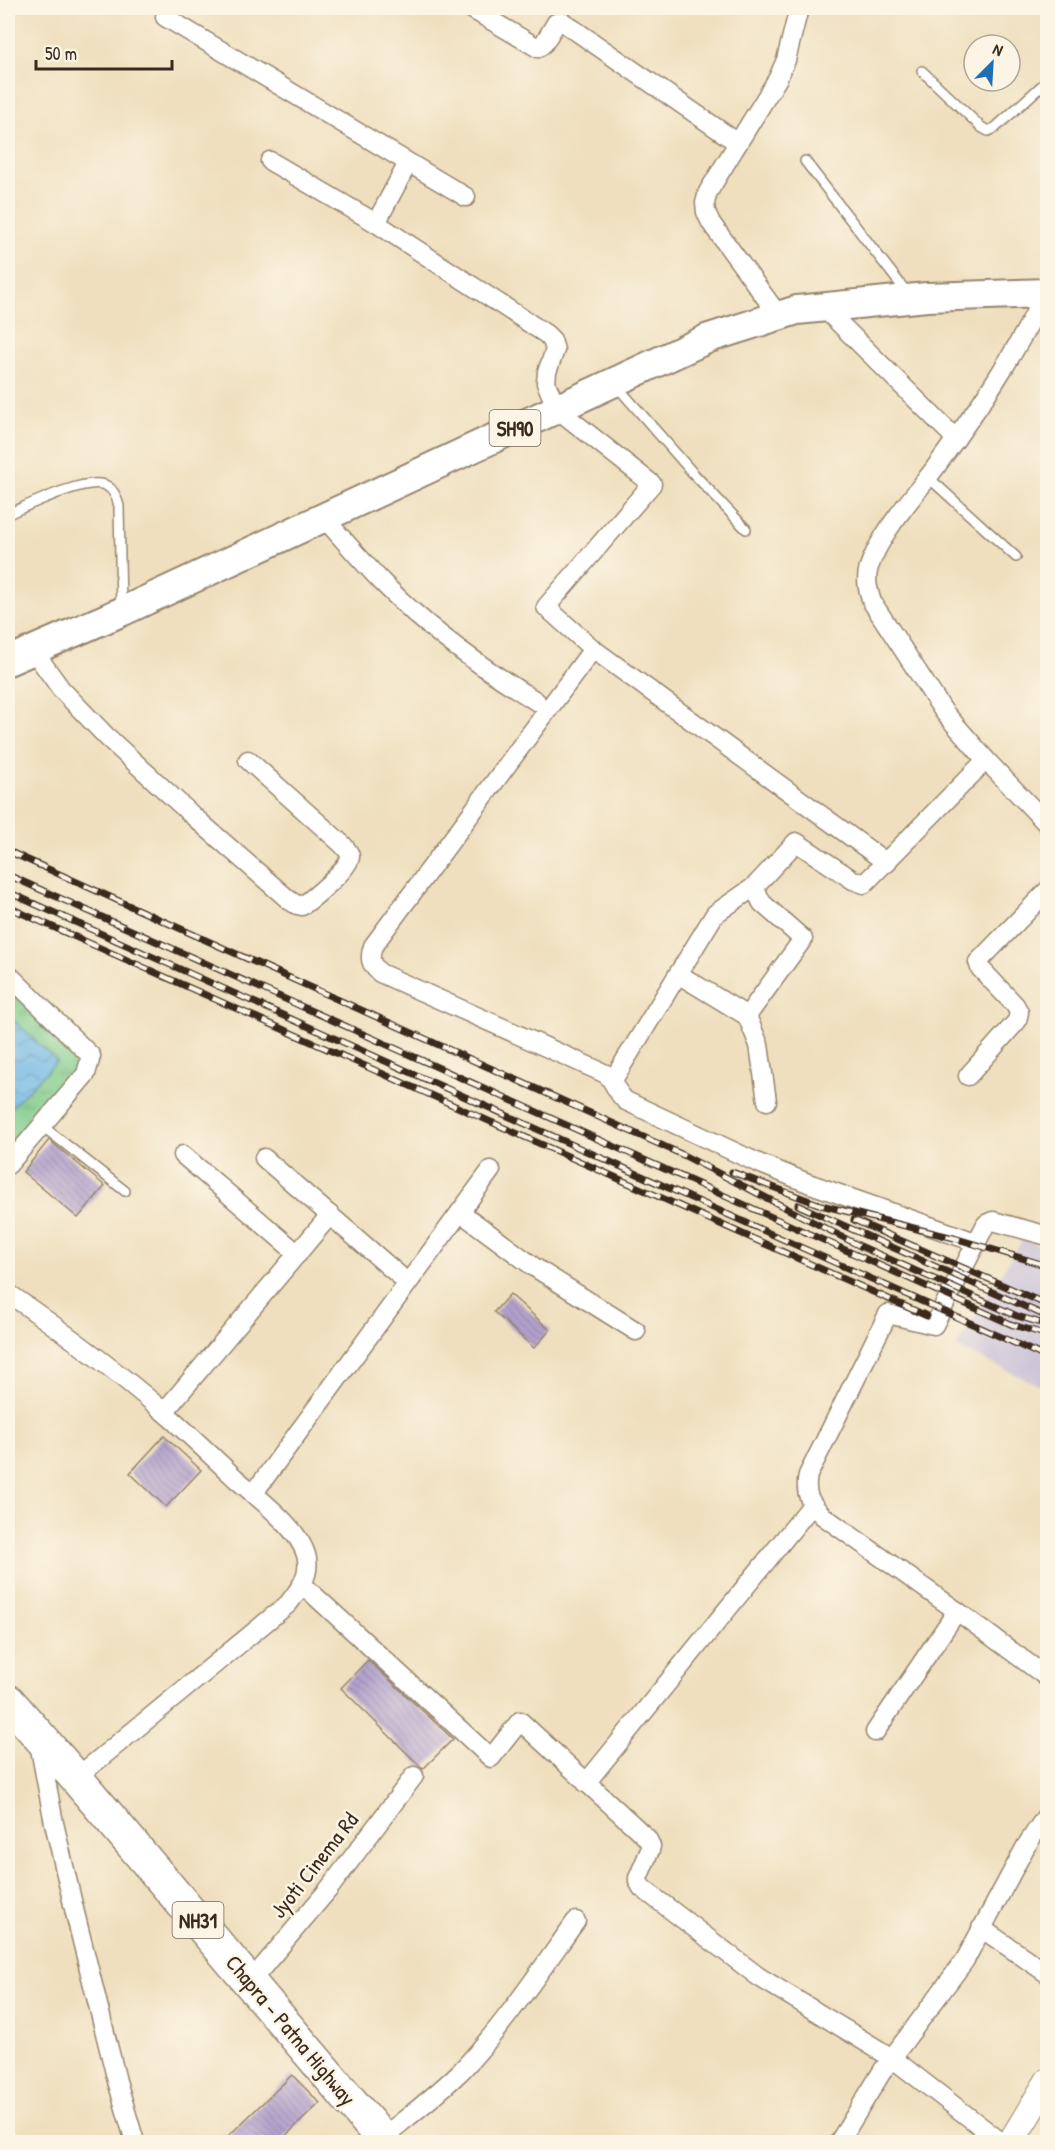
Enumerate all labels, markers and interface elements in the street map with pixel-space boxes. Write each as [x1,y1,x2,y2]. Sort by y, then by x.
scale bar [36,33,172,71]
north arrow [962,33,1022,93]
text: N [990,38,1007,61]
text: 50 m [45,41,77,66]
road number: SH90 [490,410,540,446]
street label: Jyoti Cinema Rd [263,1805,365,1924]
road number: NH31 [172,1902,224,1938]
street label: Chapra - Patna Highway [219,1948,363,2112]

